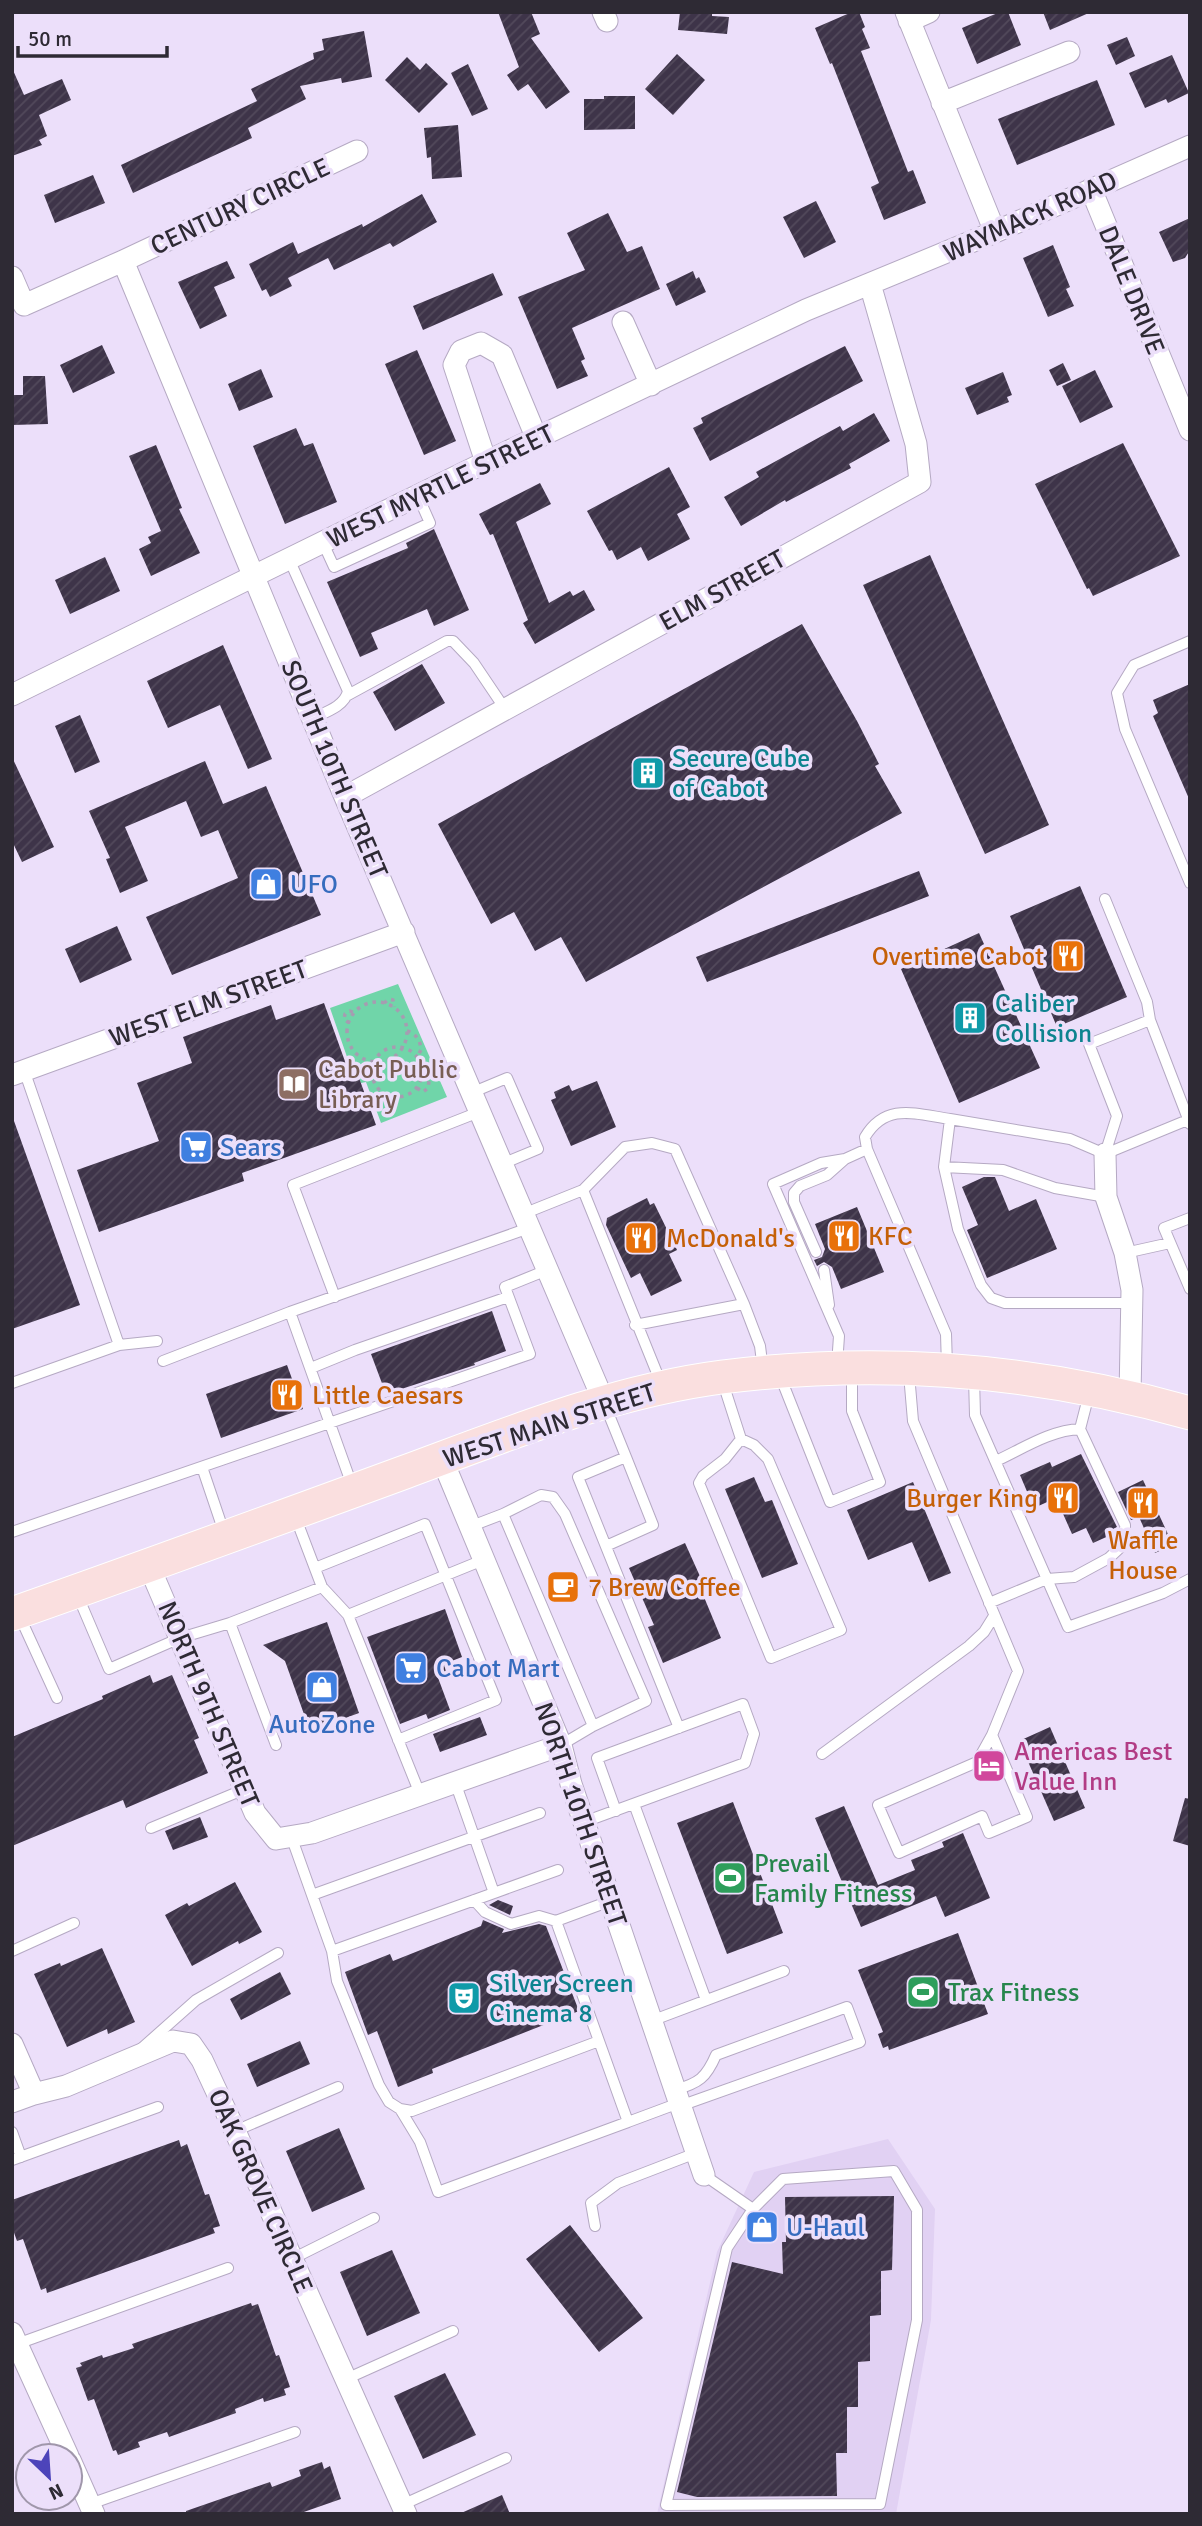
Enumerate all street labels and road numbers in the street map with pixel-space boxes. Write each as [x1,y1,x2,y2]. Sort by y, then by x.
street label: CENTURY CIRCLE [146,151,335,262]
street label: WAYMACK ROAD [939,164,1122,269]
street label: DALE DRIVE [1091,221,1171,359]
street label: WEST MYRTLE STREET [322,418,559,556]
street label: ELM STREET [654,543,791,639]
street label: SOUTH 10TH STREET [274,656,394,883]
street label: WEST ELM STREET [105,953,312,1055]
street label: WEST MAIN STREET [439,1376,660,1475]
street label: NORTH 9TH STREET [150,1597,266,1812]
street label: NORTH 10TH STREET [527,1698,633,1931]
street label: OAK GROVE CIRCLE [201,2084,319,2299]

